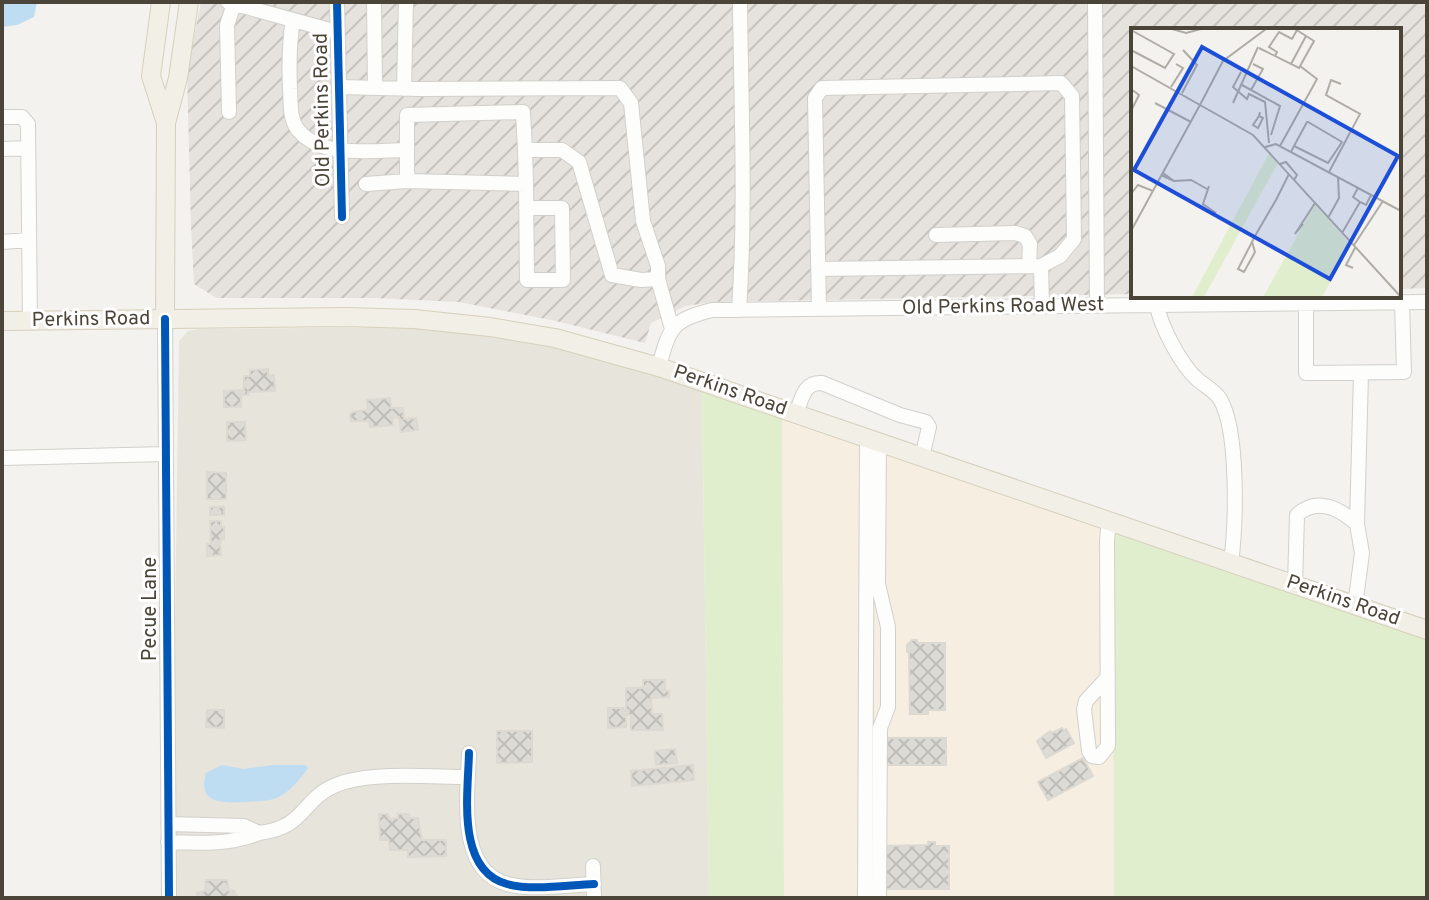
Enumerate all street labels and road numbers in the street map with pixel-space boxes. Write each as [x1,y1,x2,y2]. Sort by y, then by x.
street label: Old Perkins Road [309,33,337,187]
street label: Old Perkins Road West [902,292,1104,322]
street label: Perkins Road [31,306,151,334]
street label: Perkins Road [670,359,790,423]
street label: Pecue Lane [138,557,164,661]
street label: Perkins Road [1283,569,1403,633]

